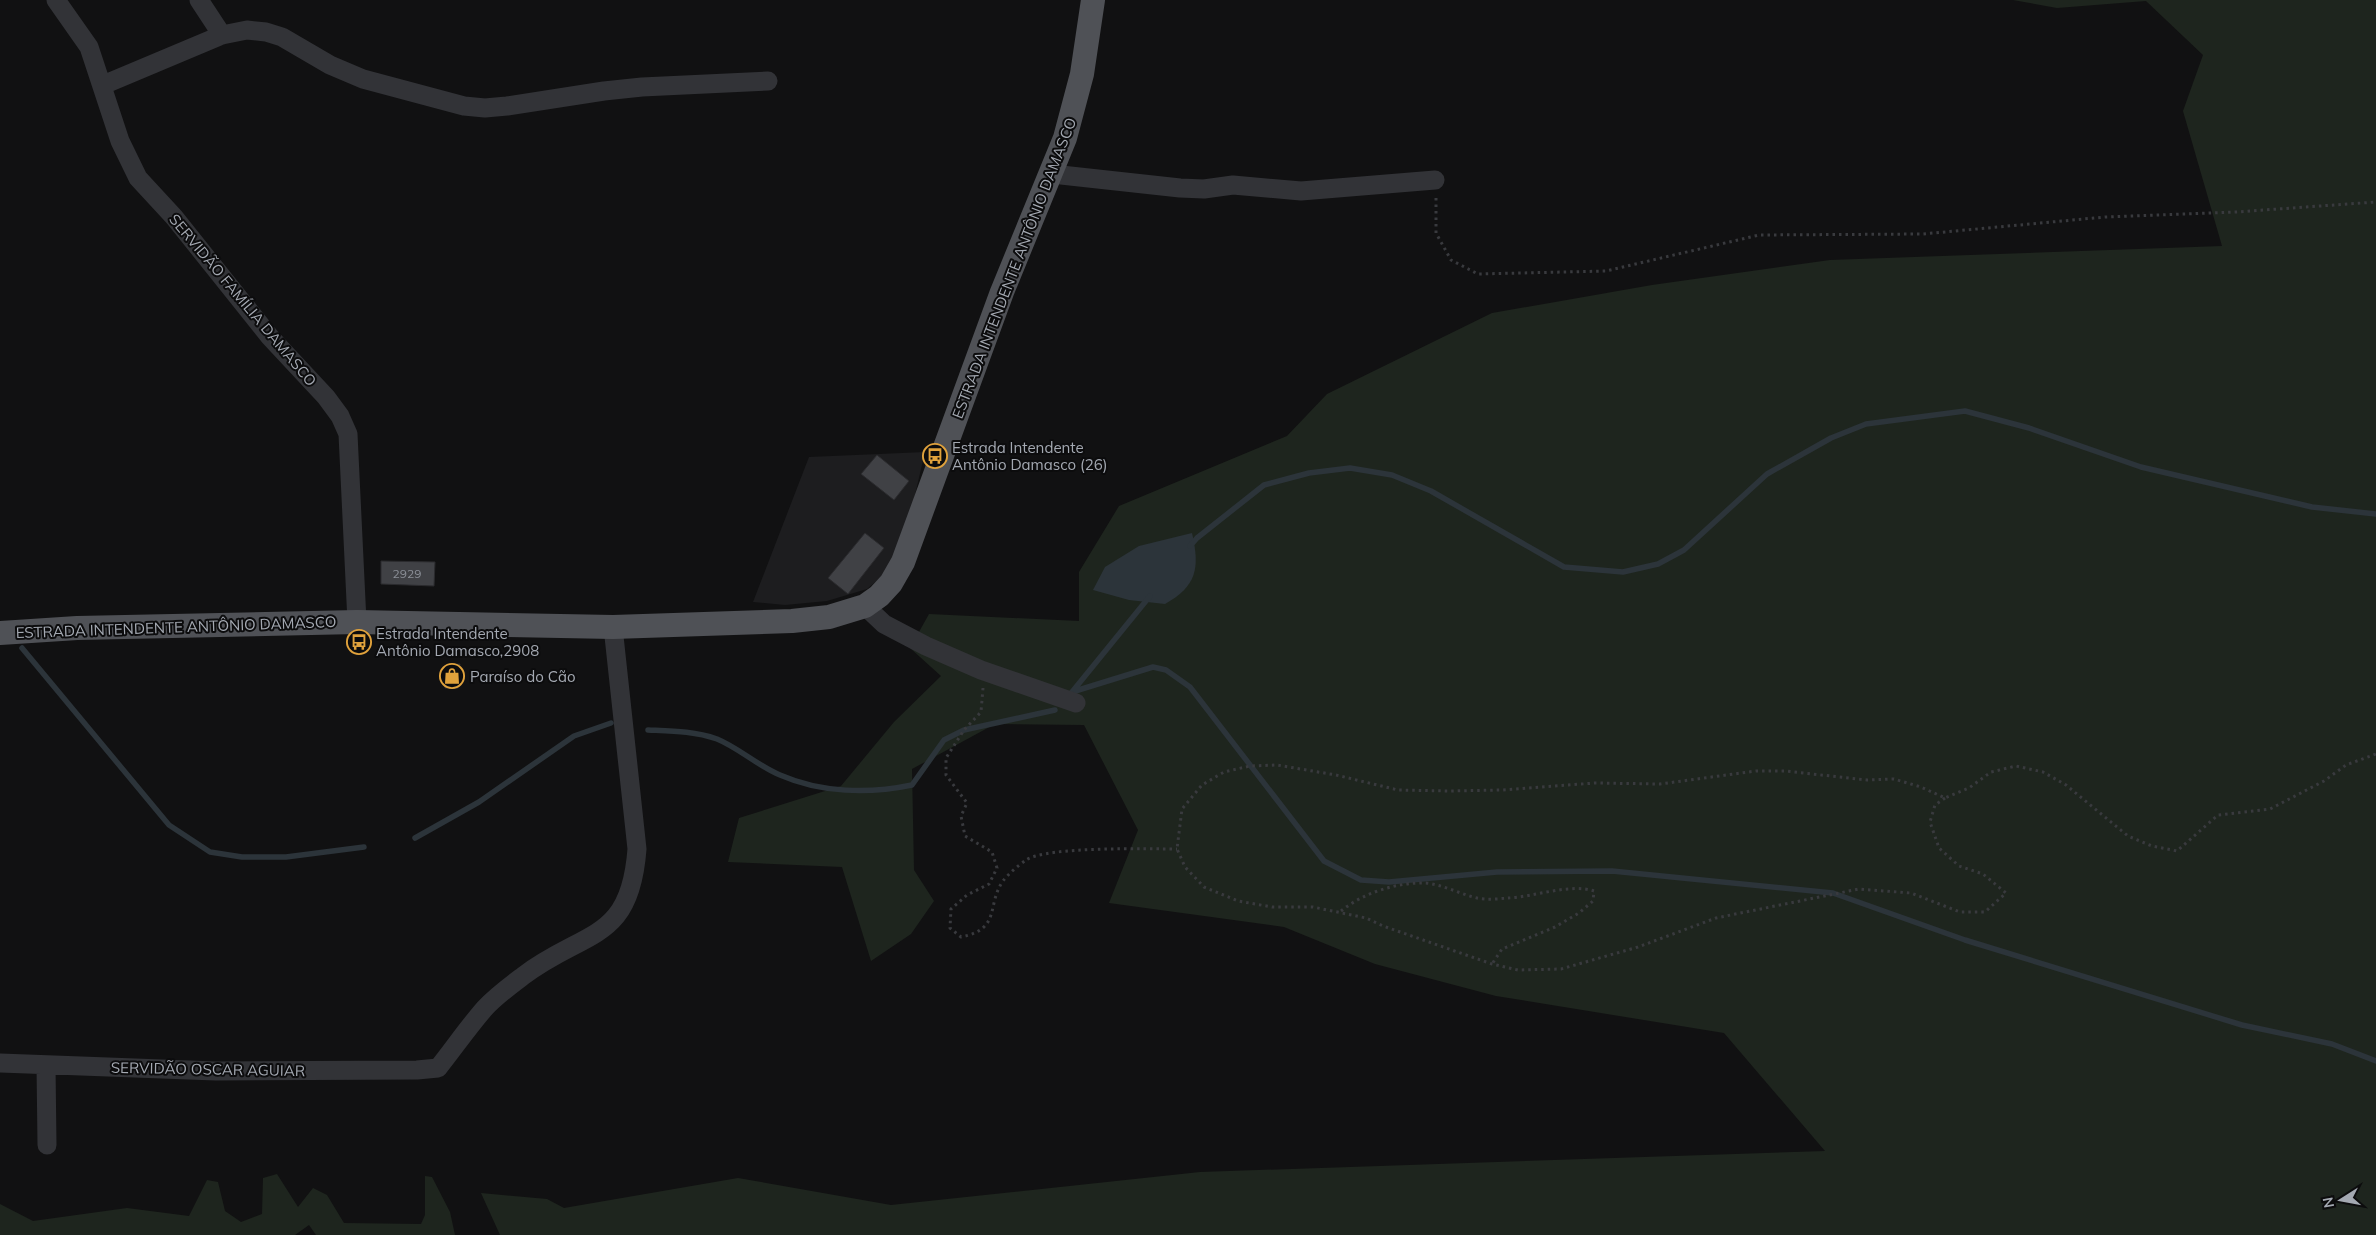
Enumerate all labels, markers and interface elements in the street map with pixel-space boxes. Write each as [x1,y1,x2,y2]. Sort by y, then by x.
street label: ESTRADA INTENDENTE ANTÔNIO DAMASCO [948,115,1080,421]
street label: SERVIDÃO FAMÍLIA DAMASCO [165,210,321,390]
place label: Estrada Intendente Antônio Damasco (26) [952,438,1108,474]
bus stop icon: Estrada Intendente Antônio Damasco (26) [922,443,948,469]
house number: 2929 [393,566,421,581]
street label: ESTRADA INTENDENTE ANTÔNIO DAMASCO [15,612,337,642]
place label: Estrada Intendente Antônio Damasco,2908 [376,624,539,660]
bus stop icon: Estrada Intendente Antônio Damasco,2908 [346,629,372,655]
shop icon: Paraíso do Cão [439,663,465,689]
place label: Paraíso do Cão [470,667,576,686]
street label: SERVIDÃO OSCAR AGUIAR [111,1058,305,1080]
north arrow [2316,1175,2366,1225]
text: N [2318,1196,2338,1209]

